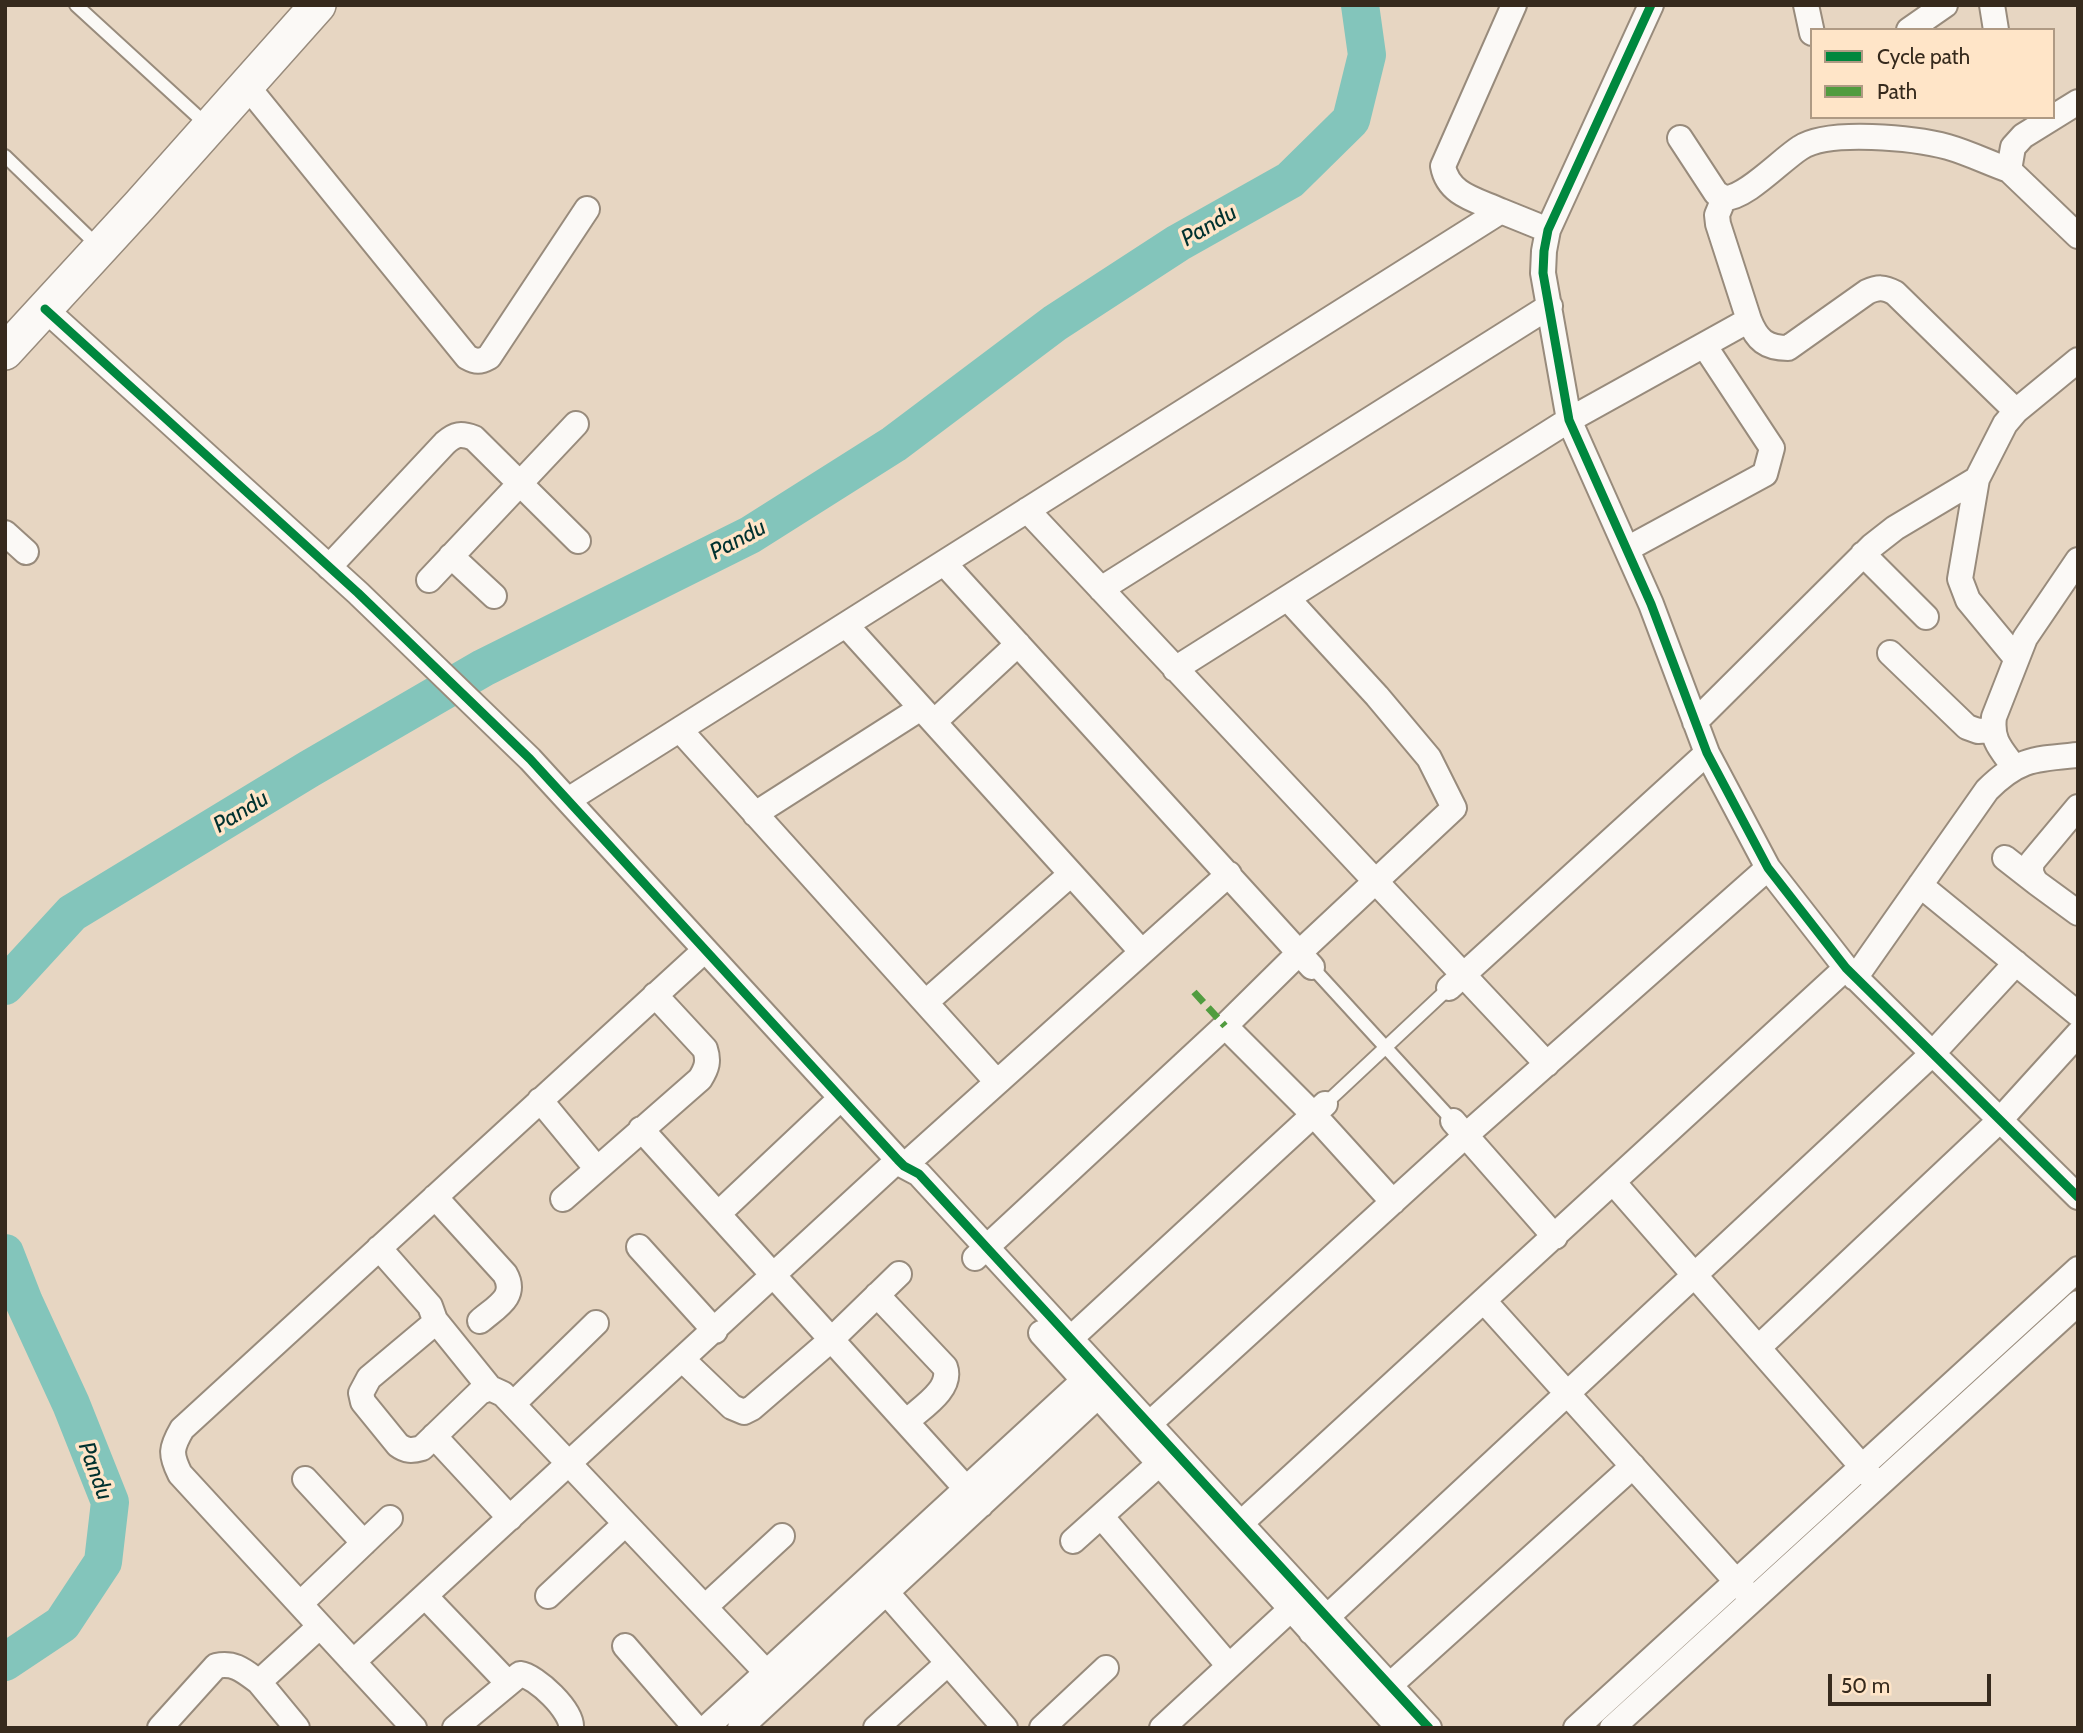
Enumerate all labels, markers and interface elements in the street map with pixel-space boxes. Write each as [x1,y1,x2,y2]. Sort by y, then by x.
legend [1810,28,2055,119]
text: Cycle path [1877,44,1970,69]
text: Path [1877,79,1917,104]
water label: Pandu [1176,199,1242,253]
water label: Pandu [705,514,771,566]
water label: Pandu [208,785,274,839]
water label: Pandu [72,1438,118,1504]
scale bar [1831,1660,1994,1704]
text: 50 m [1841,1673,1890,1698]

